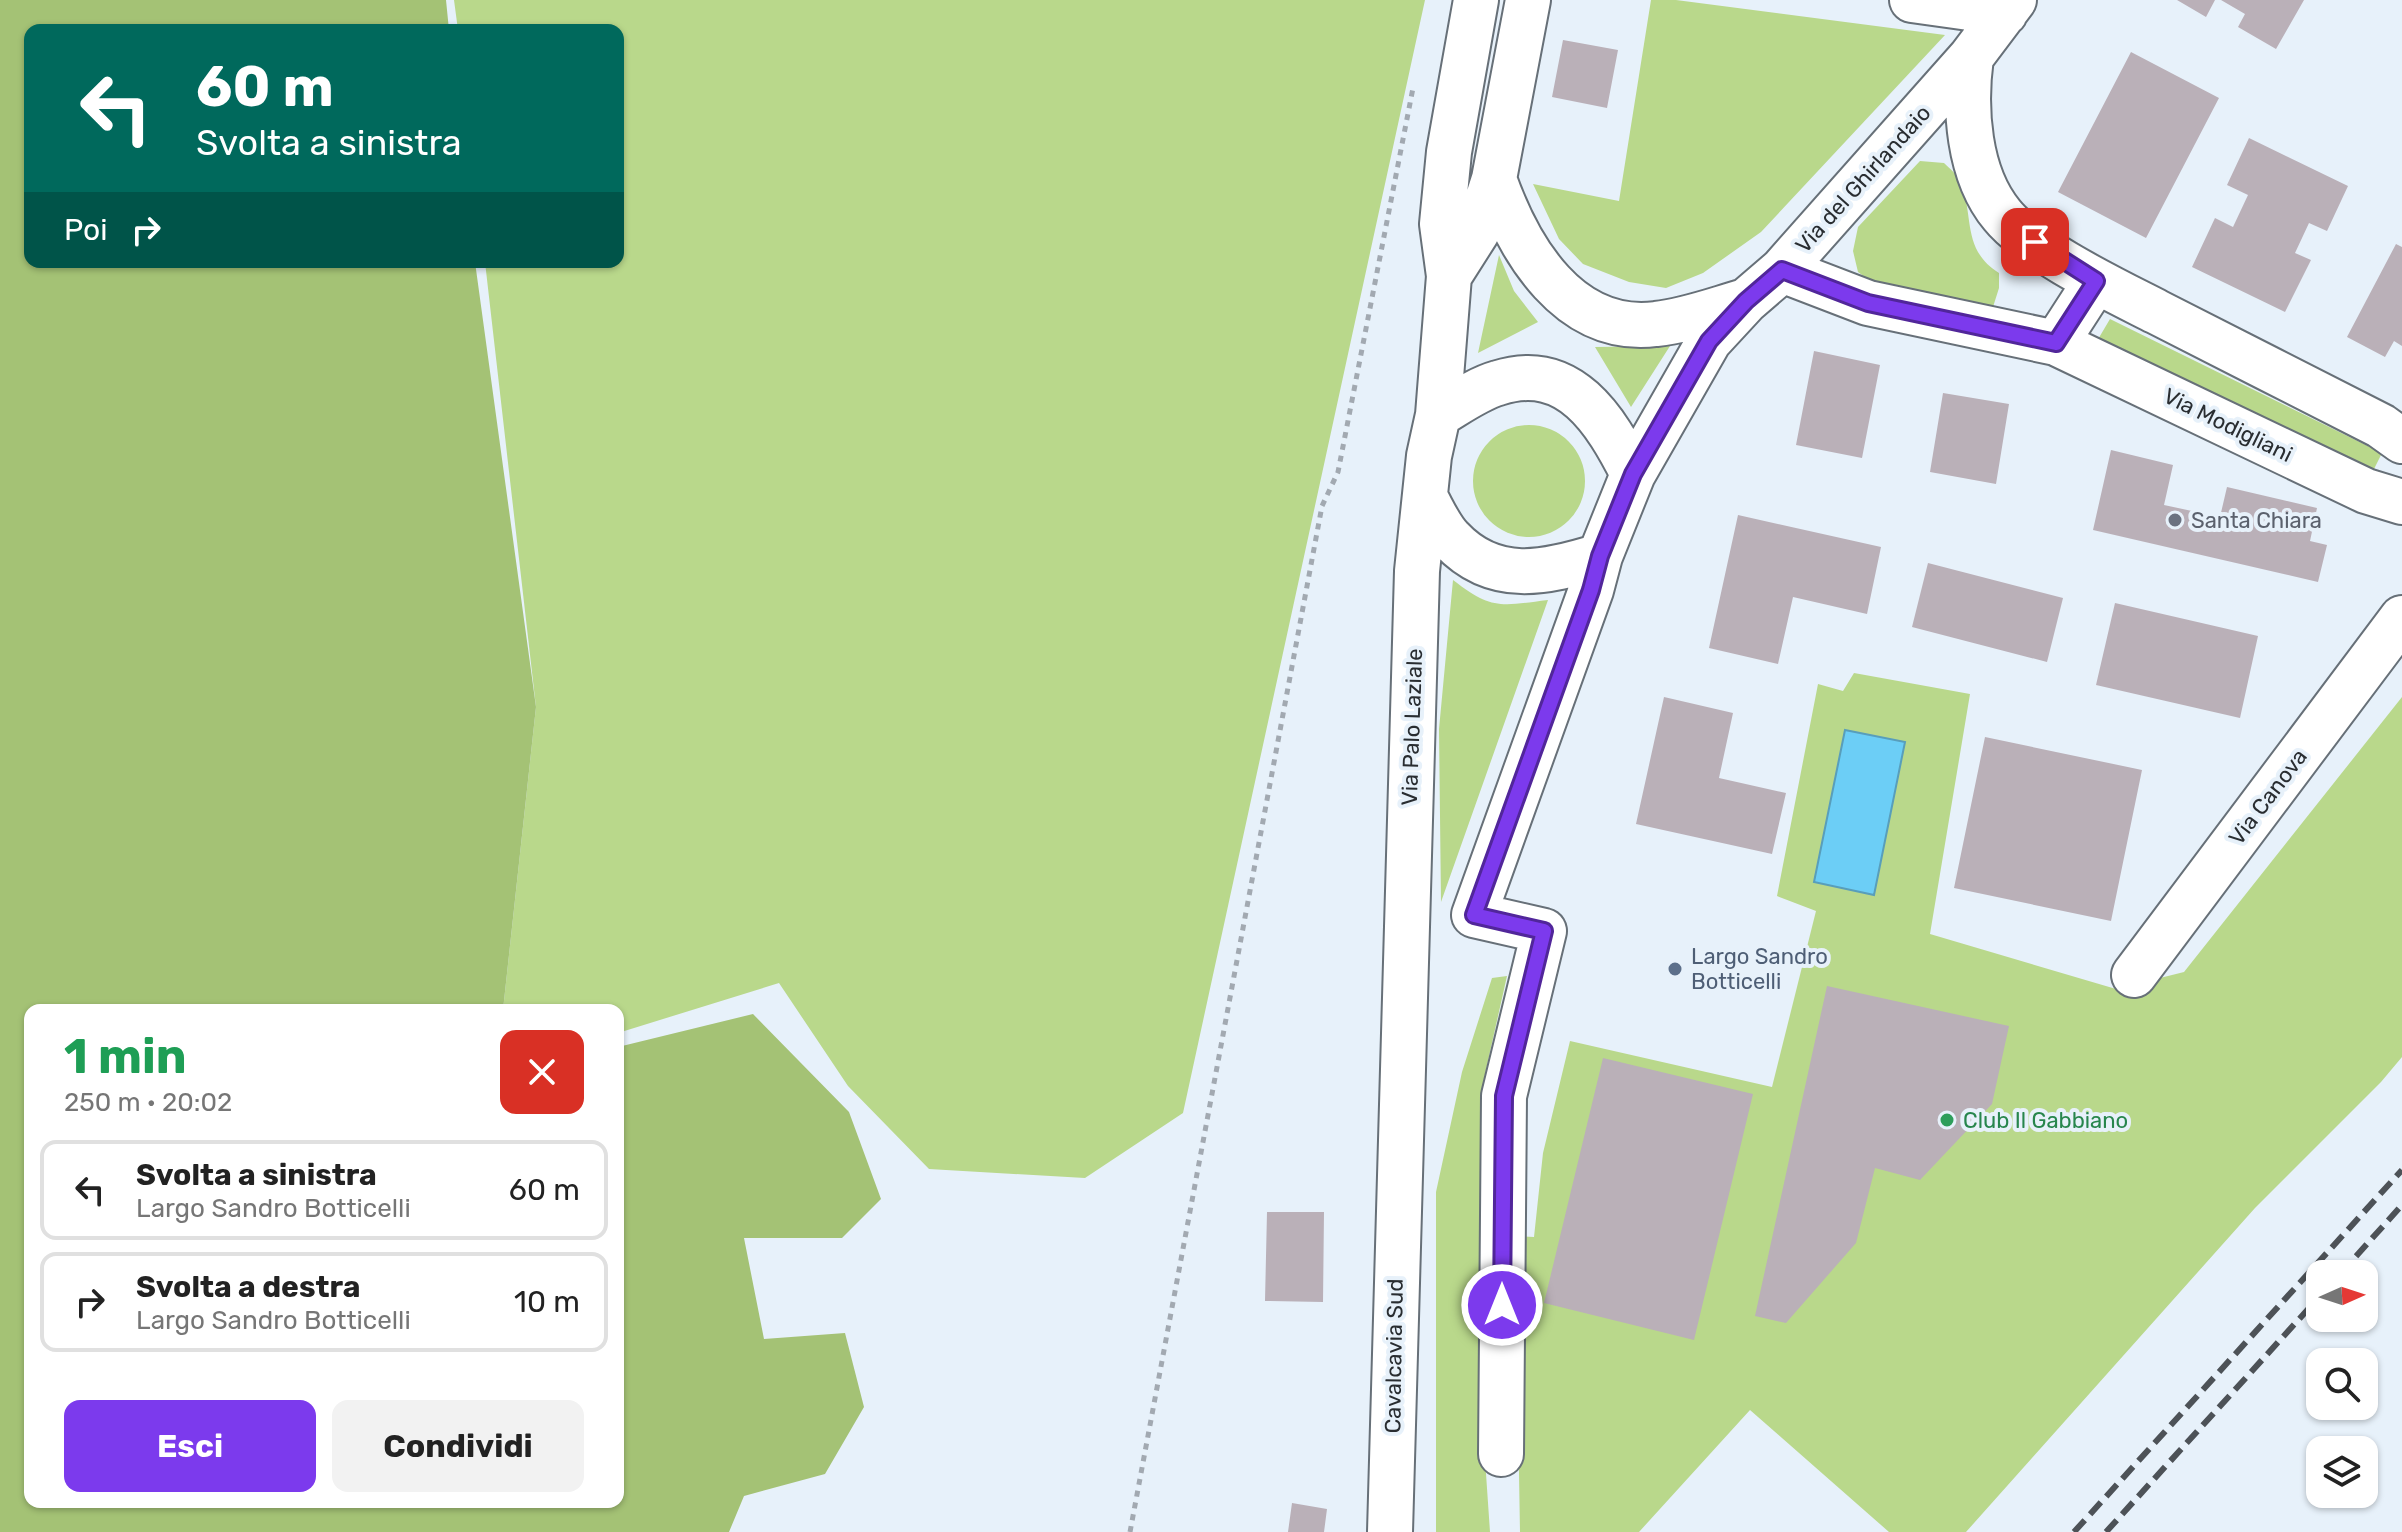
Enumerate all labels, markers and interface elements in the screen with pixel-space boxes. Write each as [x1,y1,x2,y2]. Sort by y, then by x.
text: 60 m [196,54,334,120]
icon: left [64,56,168,160]
street label: Via del Ghirlandaio [1790,100,1936,258]
text: Svolta a sinistra [196,121,462,164]
icon: right [124,208,168,252]
pin [2001,208,2069,276]
text: Poi [64,212,108,248]
icon: arrive [2013,220,2057,264]
street label: Via Modigliani [2159,382,2297,468]
place label: Santa Chiara [2191,507,2322,534]
marker: Santa Chiara [2166,511,2184,529]
street label: Via Palo Laziale [1396,648,1428,806]
street label: Via Canova [2223,744,2313,850]
place label: Largo Sandro Botticelli [1691,943,1828,995]
marker: Largo Sandro Botticelli [1666,960,1684,978]
text: 1 min [64,1028,187,1085]
button: close [500,1030,584,1114]
text: 250 m · 20:02 [64,1087,232,1118]
place label: Club Il Gabbiano [1963,1107,2128,1134]
marker: Club Il Gabbiano [1938,1111,1956,1129]
text: Svolta a sinistra [136,1157,377,1193]
icon: left [68,1168,112,1212]
text: 60 m [509,1172,580,1208]
text: Largo Sandro Botticelli [136,1193,411,1224]
north arrow [2306,1260,2378,1332]
map controls [2306,1260,2378,1508]
position arrow [1460,1263,1544,1347]
text: Svolta a destra [136,1269,361,1305]
street label: Cavalcavia Sud [1379,1278,1409,1434]
icon: right [68,1280,112,1324]
text: 10 m [514,1284,580,1320]
text: Largo Sandro Botticelli [136,1305,411,1336]
button: search [2306,1348,2378,1420]
button: Esci [64,1400,316,1492]
button: Condividi [332,1400,584,1492]
button: layers [2306,1436,2378,1508]

